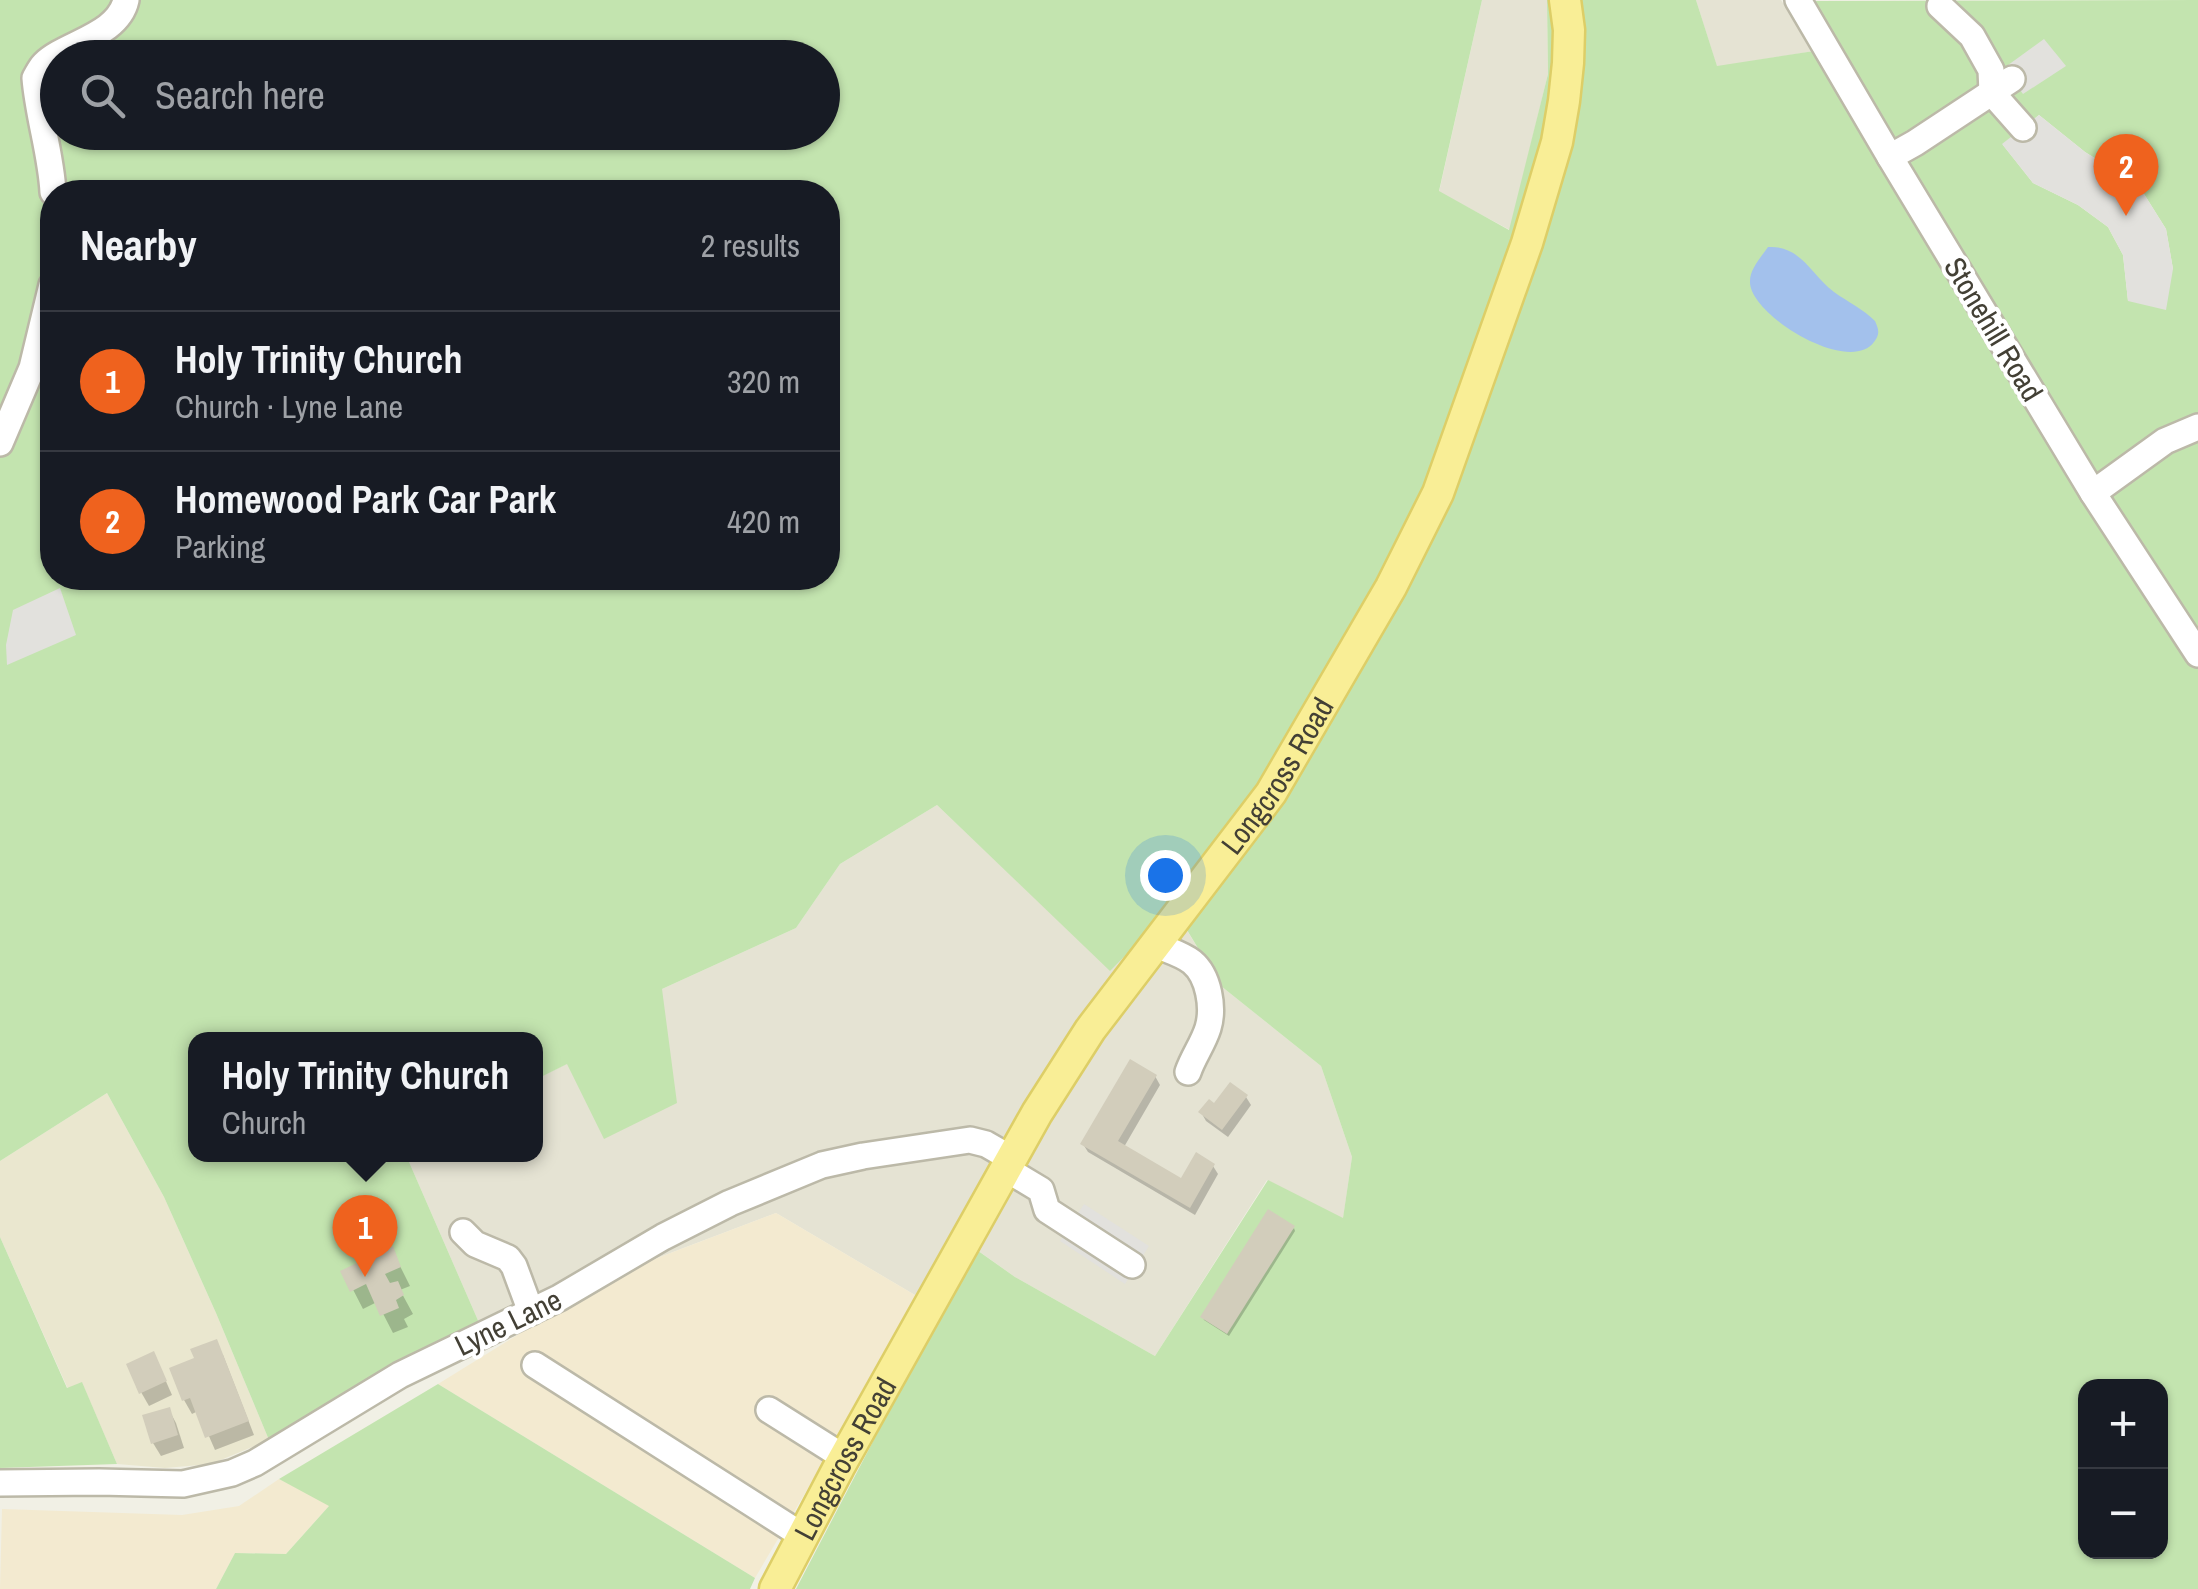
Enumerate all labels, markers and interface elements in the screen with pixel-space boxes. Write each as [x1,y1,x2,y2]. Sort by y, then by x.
search box [40,40,840,150]
icon: search [75,68,130,123]
text: Search here [155,70,325,121]
pin: 2 [2094,134,2158,216]
text: Nearby [80,217,197,273]
text: 2 results [701,224,800,267]
street label: Stonehill Road [1935,250,2053,408]
text: Holy Trinity Church [175,334,462,385]
text: 1 [105,360,120,403]
text: 320 m [727,360,800,403]
text: Church · Lyne Lane [175,385,403,428]
text: Homewood Park Car Park [175,474,556,525]
text: 2 [105,500,120,543]
text: 420 m [727,500,800,543]
text: Parking [175,525,265,568]
street label: Longcross Road [1212,690,1342,862]
your location [1140,850,1191,901]
popup [188,1032,543,1162]
text: Holy Trinity Church [222,1050,509,1101]
text: Church [222,1101,306,1144]
pin: 1 [332,1194,398,1277]
street label: Lyne Lane [448,1279,568,1365]
street label: Longcross Road [784,1370,905,1547]
map controls [2078,1379,2168,1559]
button: + [2078,1379,2168,1469]
button: − [2078,1469,2168,1559]

